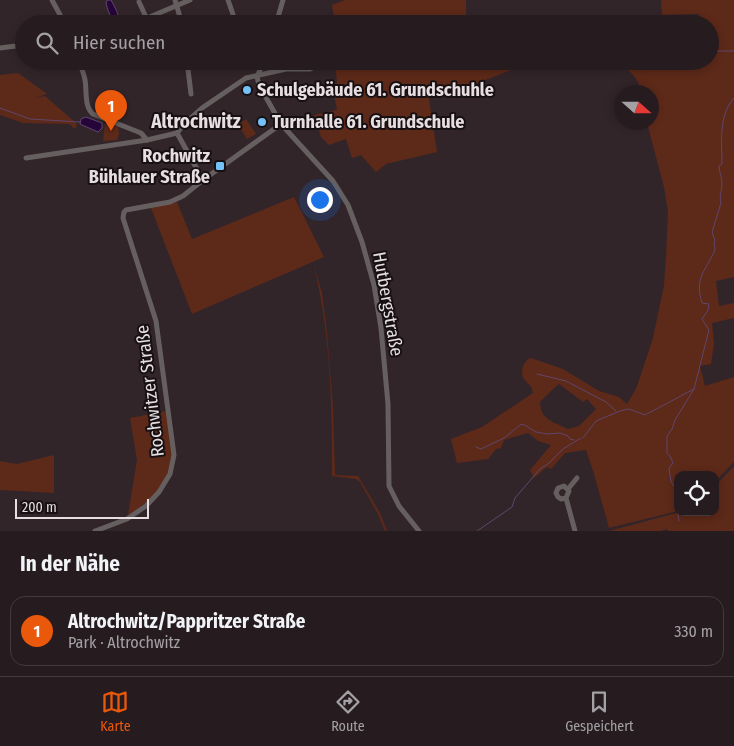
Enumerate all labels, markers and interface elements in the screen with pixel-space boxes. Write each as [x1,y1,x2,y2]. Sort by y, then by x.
search box [15,15,719,70]
icon: search [33,29,61,57]
text: Hier suchen [73,31,165,54]
place label: Schulgebäude 61. Grundschuhle [257,79,494,101]
marker: Schulgebäude 61. Grundschuhle [241,84,253,96]
north arrow [614,85,659,130]
pin: 1 [95,90,127,131]
district label: Altrochwitz [150,110,241,133]
place label: Turnhalle 61. Grundschule [272,111,465,133]
marker: Turnhalle 61. Grundschule [256,116,268,128]
place label: Rochwitz Bühlauer Straße [89,145,210,188]
marker: Rochwitz Bühlauer Straße [214,160,226,172]
your location [307,187,333,213]
street label: Hutbergstraße [368,250,408,358]
street label: Rochwitzer Straße [131,324,169,458]
map controls [674,471,719,516]
button: locate [674,471,719,516]
scale bar [15,496,149,519]
text: 200 m [22,499,57,516]
text: In der Nähe [20,551,120,577]
text: Altrochwitz/Pappritzer Straße [68,610,305,633]
text: 1 [34,622,40,641]
text: 330 m [674,622,713,641]
text: Park · Altrochwitz [68,633,180,652]
tab: Karte [100,688,131,735]
tab: Route [331,688,365,735]
tab: Gespeichert [565,688,634,735]

